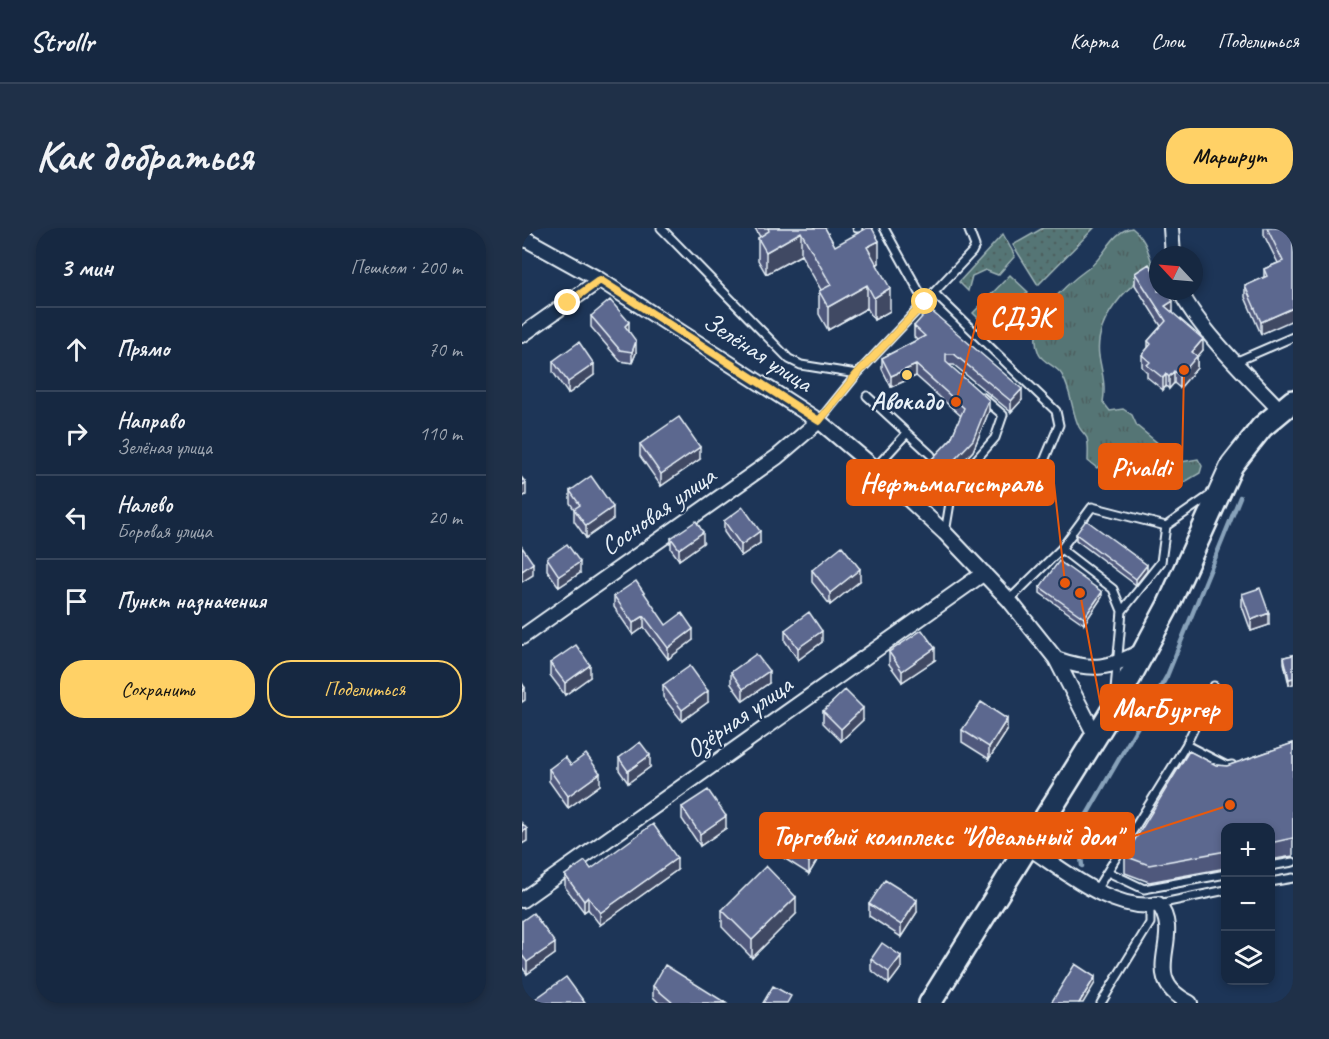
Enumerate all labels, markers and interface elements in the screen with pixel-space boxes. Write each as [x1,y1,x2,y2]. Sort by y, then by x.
text: Strollr [30,24,94,59]
text: Карта [1070,28,1118,54]
text: Слои [1151,28,1185,54]
text: Поделиться [1218,28,1299,54]
button: Маршрут [1166,128,1293,184]
text: Как добраться [36,130,253,183]
north arrow [1149,246,1203,300]
text: 3 мин [60,251,113,284]
text: Пешком · 200 m [350,255,462,280]
route start [911,288,937,314]
route end [554,289,580,315]
callout: СДЭК [978,294,1063,339]
text: СДЭК [990,300,1057,334]
street label: Зелёная улица [697,305,820,400]
icon: ahead [60,333,93,366]
text: Прямо [117,335,169,363]
text: 70 m [428,337,462,362]
marker: Авокадо [900,368,914,382]
place label: Авокадо [871,384,945,417]
text: Направо [117,407,184,435]
icon: right [60,417,93,450]
text: 110 m [419,421,462,446]
text: Зелёная улица [117,435,212,460]
callout: Pivaldi [1099,444,1182,489]
text: Pivaldi [1111,450,1174,484]
street label: Сосновая улица [594,458,723,563]
callout: Нефтьмагистраль [847,460,1054,505]
text: Нефтьмагистраль [860,466,1044,500]
text: Налево [117,491,173,519]
icon: left [60,501,93,534]
text: 20 m [428,505,462,530]
text: Боровая улица [117,519,212,544]
icon: arrive [60,585,93,618]
text: Пункт назначения [117,587,266,615]
button: Сохранить [60,660,255,718]
button: Поделиться [267,660,462,718]
street label: Озёрная улица [679,667,801,766]
callout: МагБургер [1101,685,1232,730]
text: МагБургер [1113,691,1221,725]
callout: Торговый комплекс "Идеальный дом" [760,813,1134,858]
text: Торговый комплекс "Идеальный дом" [772,819,1127,853]
map controls [1221,823,1275,985]
button: + [1221,823,1275,877]
button: − [1221,877,1275,931]
button: layers [1221,931,1275,985]

